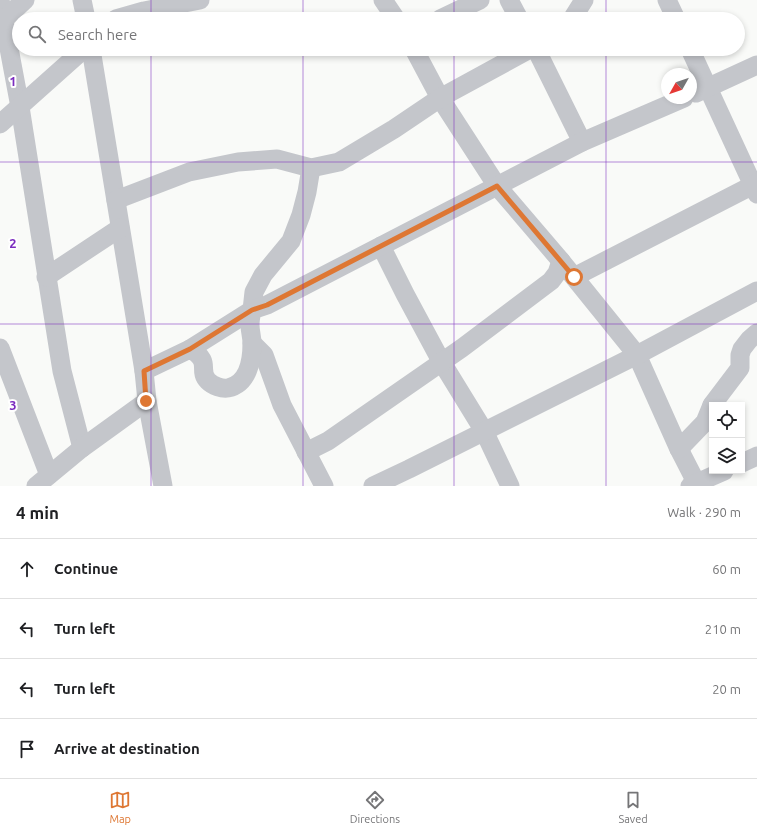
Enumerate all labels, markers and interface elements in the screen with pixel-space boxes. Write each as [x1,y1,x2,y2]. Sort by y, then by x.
search box [12,12,745,56]
icon: search [26,23,48,45]
text: Search here [58,26,137,43]
north arrow [661,68,697,104]
text: 1 [9,74,17,88]
text: 2 [9,236,17,250]
route start [565,268,583,286]
route end [137,392,155,410]
text: 3 [9,398,17,412]
map controls [709,402,745,474]
button: locate [709,402,745,438]
button: layers [709,438,745,474]
text: 4 min [16,503,59,522]
text: Walk · 290 m [667,505,741,519]
icon: ahead [16,558,38,580]
text: Continue [54,560,118,577]
text: 60 m [712,562,741,576]
icon: left [16,618,38,640]
text: Turn left [54,620,115,637]
text: 210 m [705,622,741,636]
icon: left [16,678,38,700]
text: Turn left [54,680,115,697]
text: 20 m [712,682,741,696]
icon: arrive [16,738,38,760]
text: Arrive at destination [54,740,200,757]
tab: Map [109,789,131,825]
tab: Directions [350,789,400,825]
tab: Saved [618,789,648,825]

